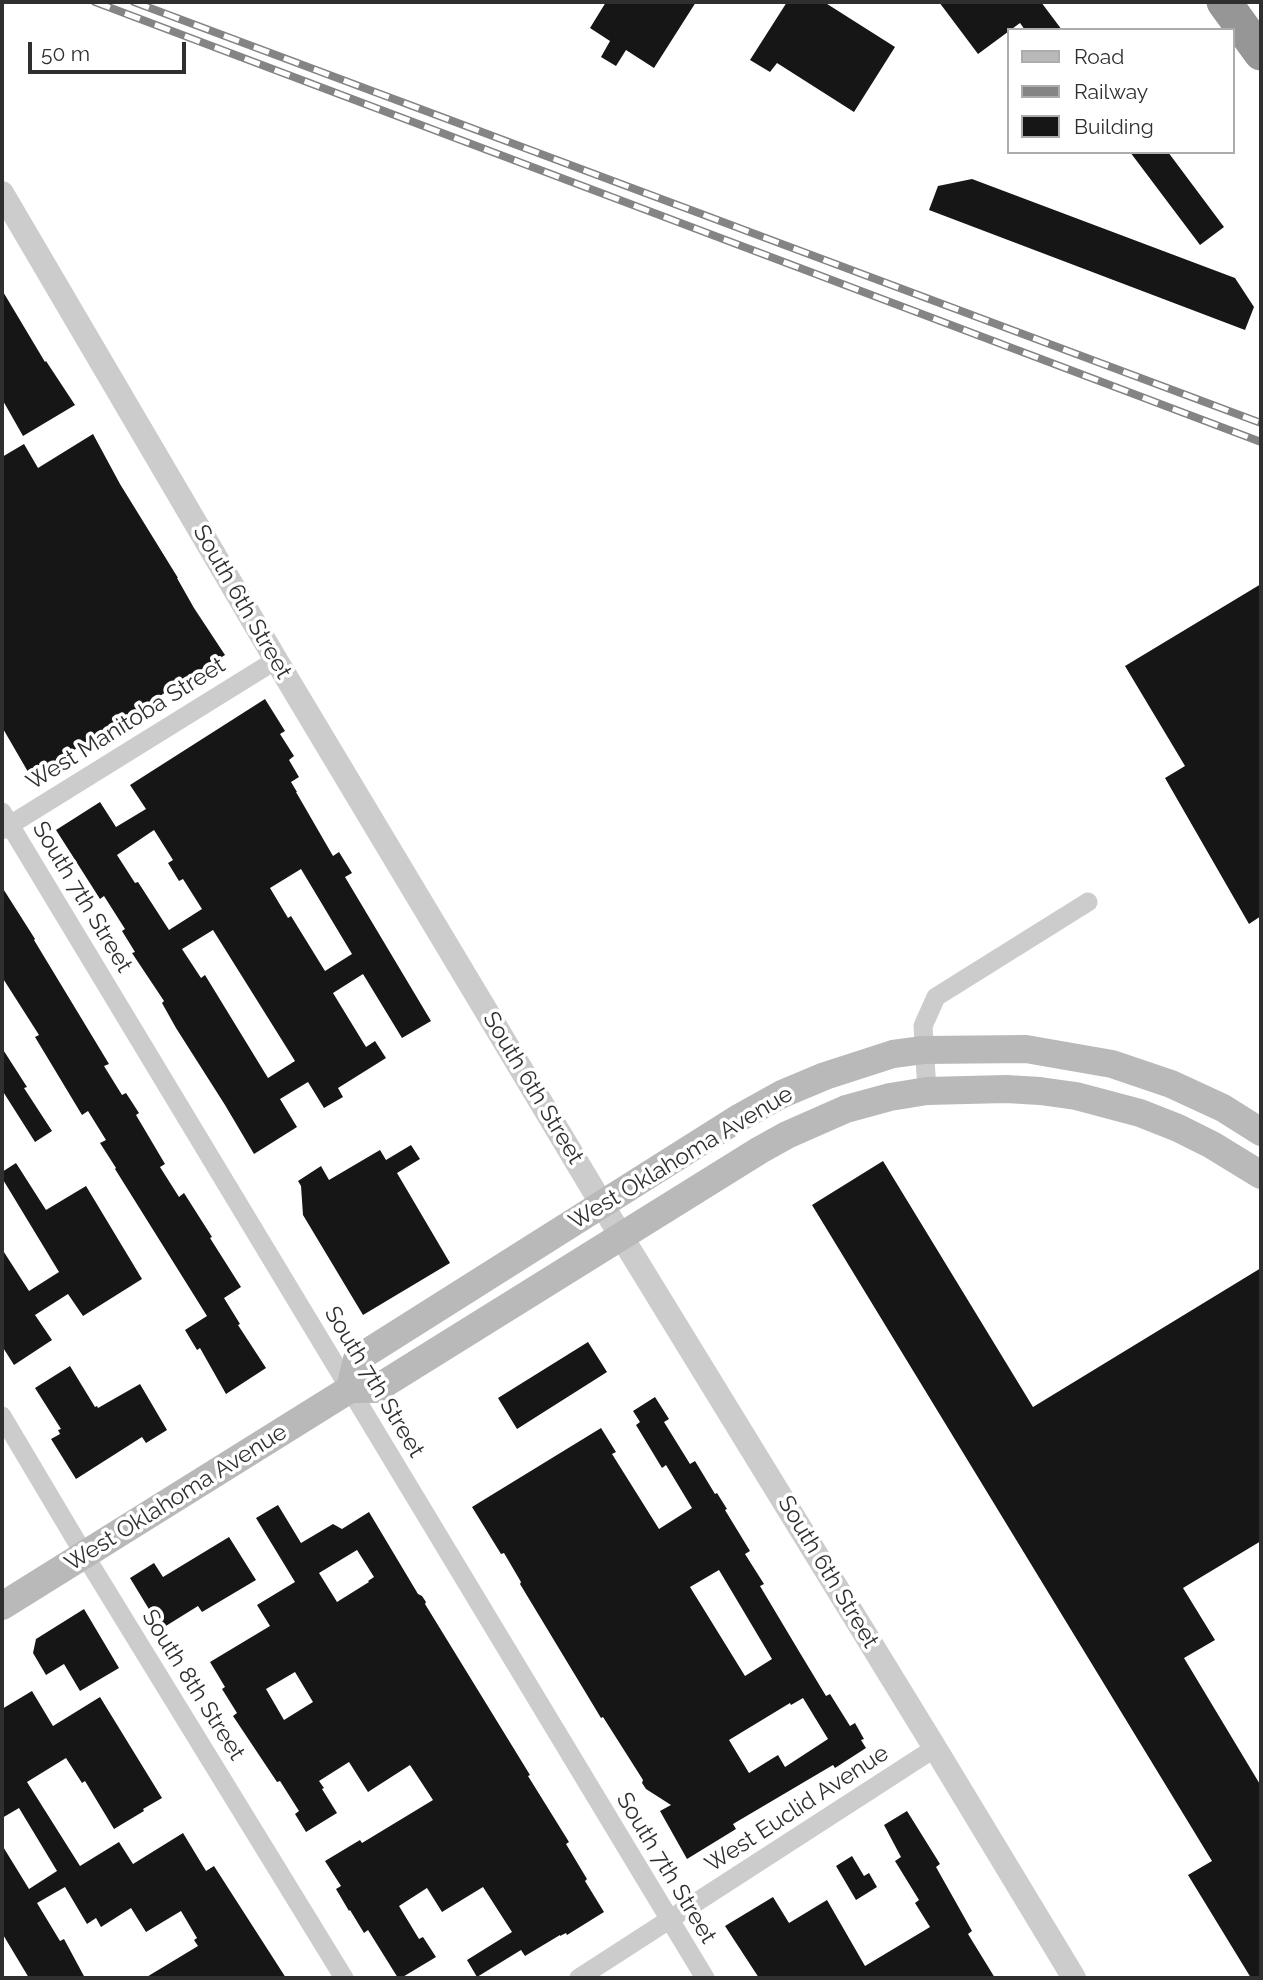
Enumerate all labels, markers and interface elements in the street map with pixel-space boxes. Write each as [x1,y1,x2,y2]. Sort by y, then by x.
scale bar [32,28,189,72]
legend [1007,28,1235,154]
text: 50 m [41,41,90,66]
text: Road [1074,44,1124,69]
text: Railway [1074,79,1148,104]
text: Building [1074,114,1154,139]
street label: South 6th Street [187,520,297,684]
street label: West Manitoba Street [21,652,231,796]
street label: South 7th Street [26,816,138,978]
street label: South 6th Street [477,1007,589,1169]
street label: West Oklahoma Avenue [564,1080,798,1236]
street label: South 7th Street [318,1301,430,1463]
street label: West Oklahoma Avenue [60,1418,292,1578]
street label: South 6th Street [772,1491,884,1653]
street label: South 8th Street [136,1604,250,1766]
street label: West Euclid Avenue [700,1739,894,1879]
street label: South 7th Street [610,1787,722,1949]

